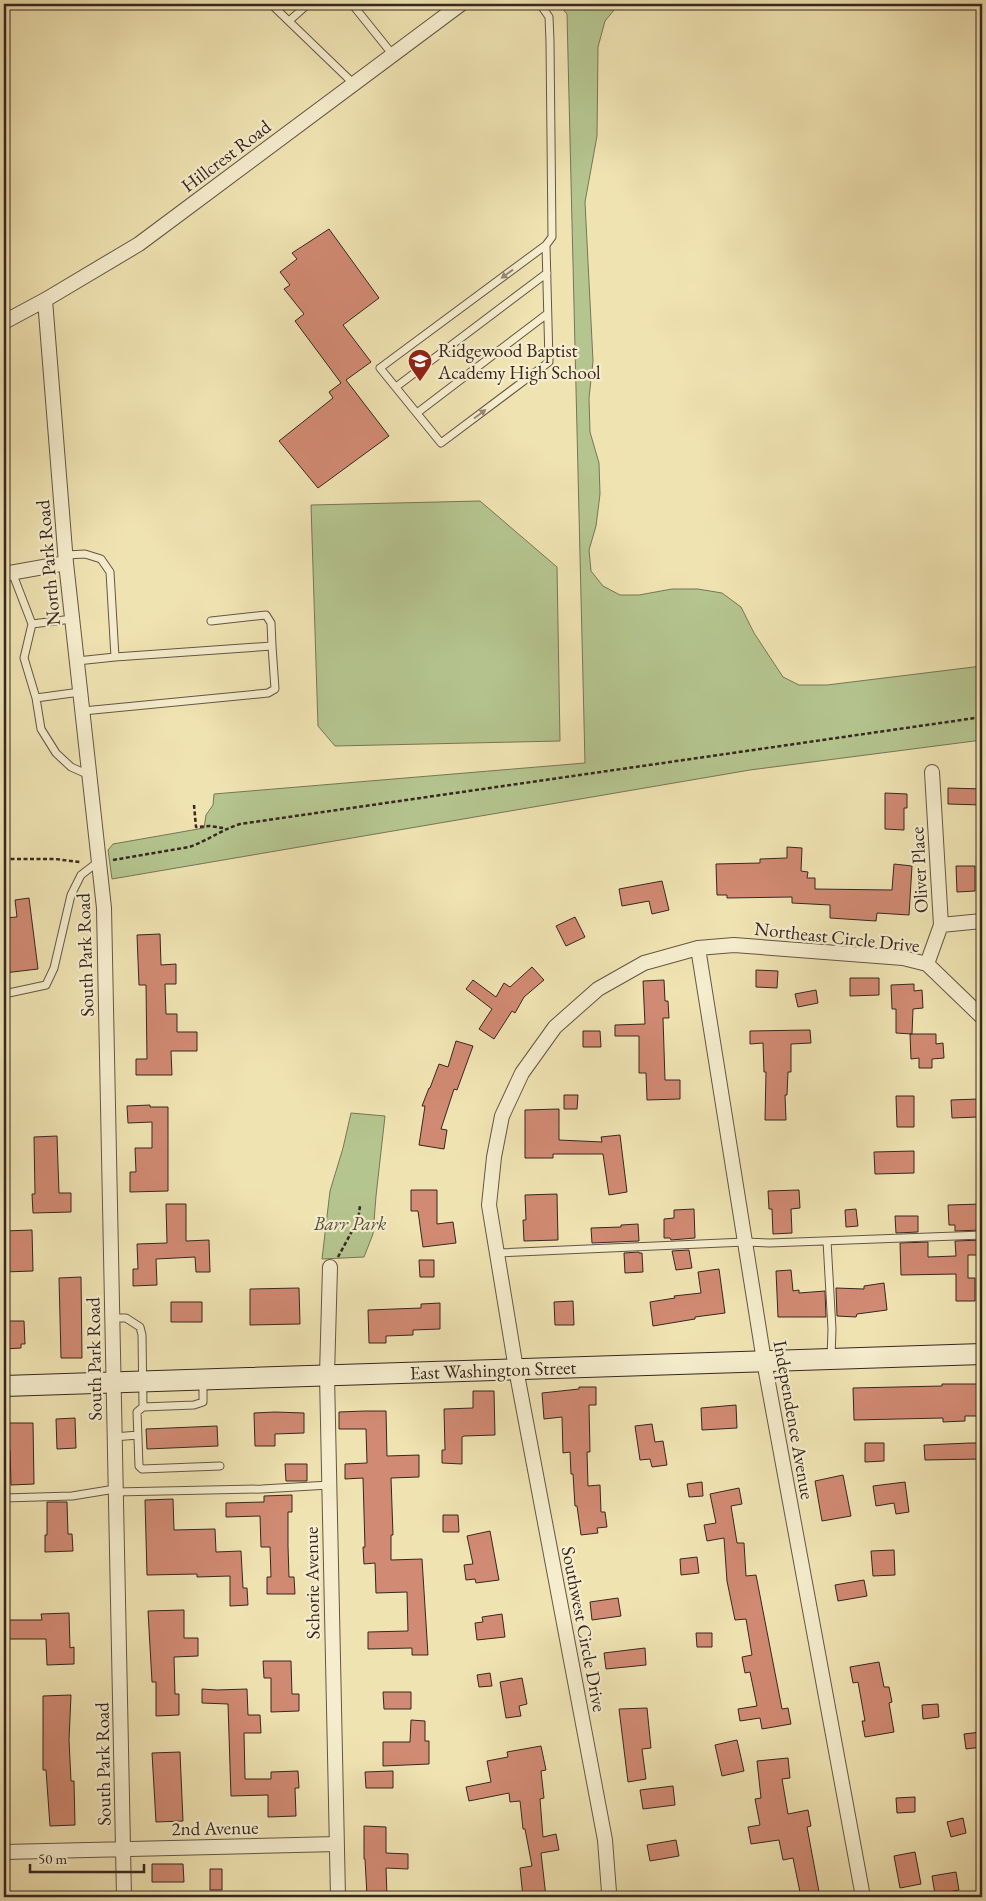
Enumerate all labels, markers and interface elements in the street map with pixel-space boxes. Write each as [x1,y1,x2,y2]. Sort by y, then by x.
street label: Hillcrest Road [176,114,276,198]
one-way arrow [501,269,514,280]
place label: Ridgewood Baptist Academy High School [437,338,601,385]
school or university icon: Ridgewood Baptist Academy High School [407,348,433,382]
one-way arrow [473,408,486,419]
street label: North Park Road [30,499,66,627]
street label: Oliver Place [904,826,934,914]
street label: South Park Road [70,892,100,1017]
street label: Northeast Circle Drive [753,916,921,958]
park label: Barr Park [313,1211,387,1236]
street label: South Park Road [80,1297,108,1421]
street label: Independence Avenue [768,1339,820,1501]
street label: East Washington Street [409,1355,577,1385]
street label: Schorie Avenue [299,1527,325,1639]
street label: Southwest Circle Drive [556,1544,612,1714]
street label: South Park Road [89,1702,117,1826]
street label: 2nd Avenue [171,1815,259,1841]
scale bar [30,1841,144,1873]
text: 50 m [38,1849,67,1868]

